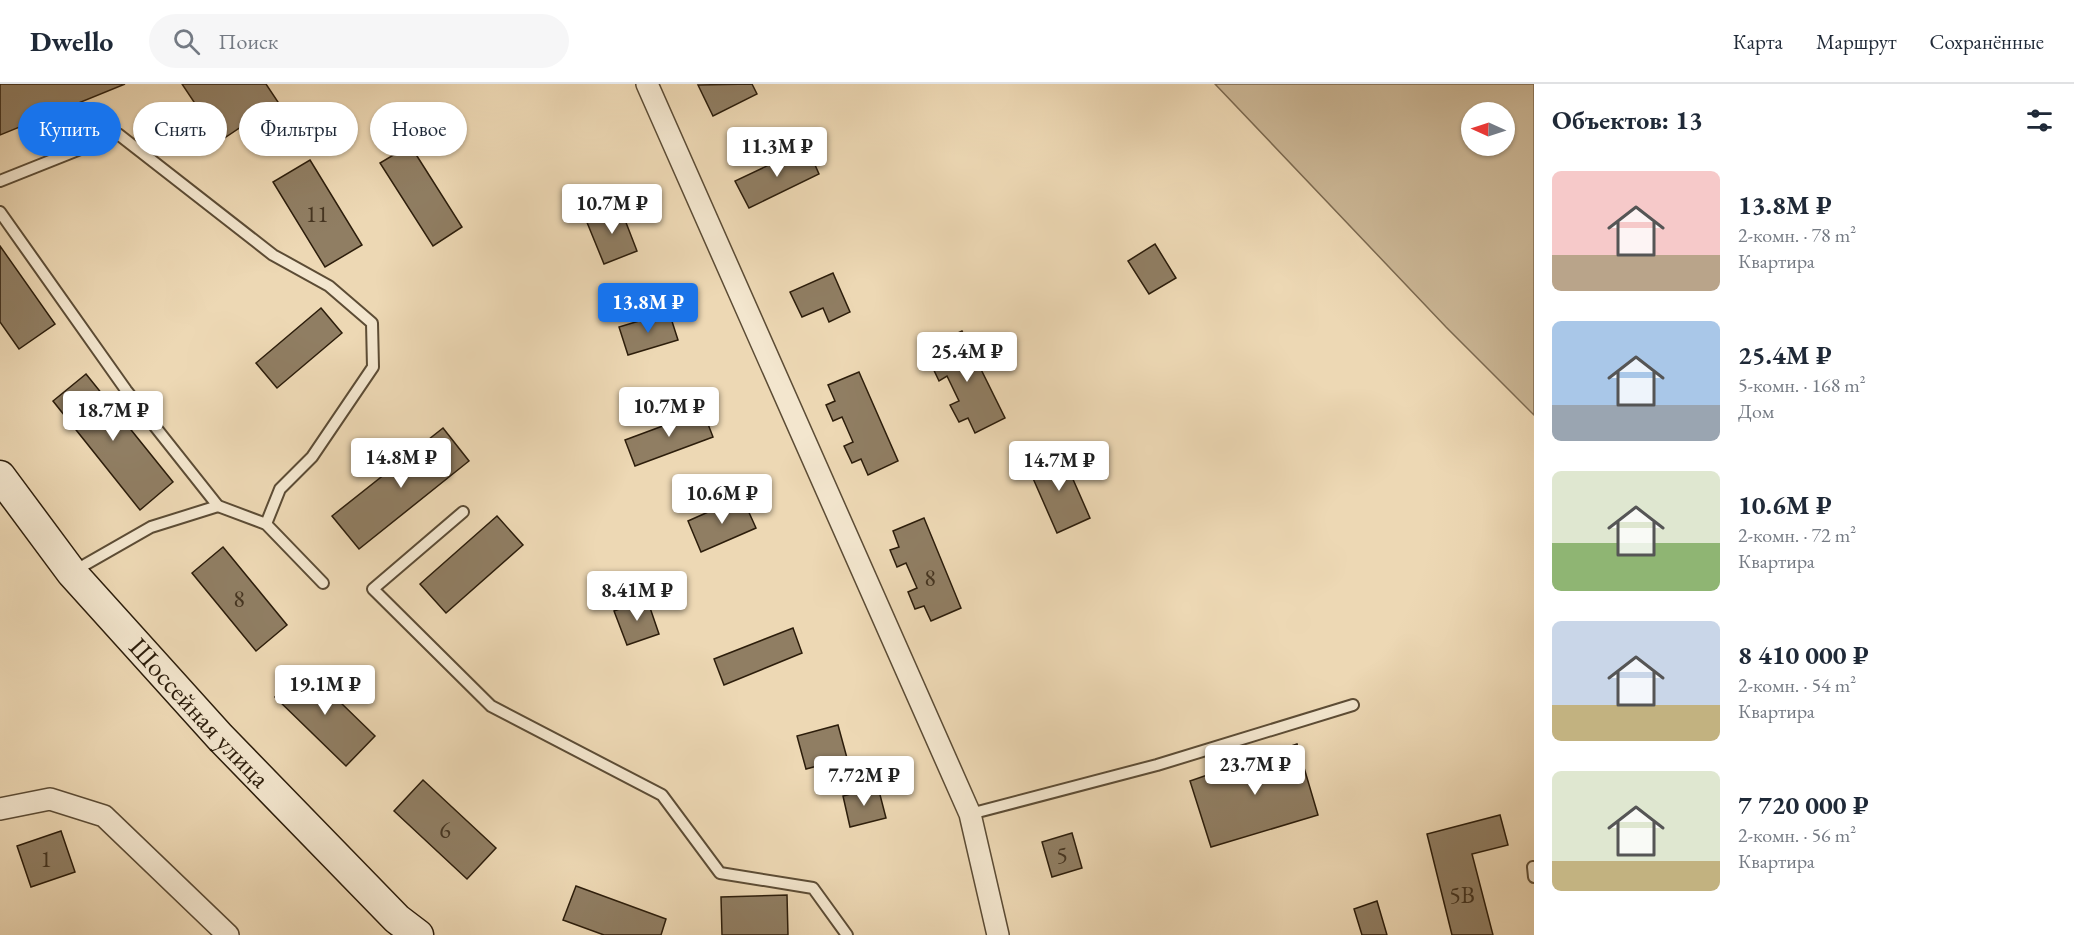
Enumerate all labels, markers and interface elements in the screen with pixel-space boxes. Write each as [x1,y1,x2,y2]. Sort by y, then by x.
search box [149,14,569,68]
text: Dwello [30,23,113,59]
icon: search [170,25,203,58]
text: Поиск [218,27,278,56]
text: Карта [1733,28,1783,55]
text: Маршрут [1816,28,1897,55]
text: Сохранённые [1930,28,2044,55]
chip: Купить [18,102,121,156]
chip: Снять [133,102,227,156]
chip: Фильтры [239,102,358,156]
chip: Новое [370,102,467,156]
north arrow [1461,102,1515,156]
map controls [1461,102,1515,156]
text: Объектов: 13 [1552,103,1703,137]
icon: filters [2023,104,2056,137]
pin: 11.3M ₽ [722,127,832,178]
text: 11.3M ₽ [741,133,813,159]
pin: 10.7M ₽ [557,184,667,235]
text: 13.8M ₽ [1738,188,1832,222]
text: 10.7M ₽ [576,190,648,216]
icon: home [1600,195,1672,267]
house number: 11 [305,198,329,229]
text: 2-комн. · 78 m² [1738,222,1856,248]
text: Квартира [1738,248,1815,274]
pin: 13.8M ₽ [593,283,703,334]
text: 13.8M ₽ [612,289,684,315]
pin: 25.4M ₽ [912,332,1022,383]
text: 25.4M ₽ [931,338,1003,364]
text: 25.4M ₽ [1738,338,1832,372]
icon: home [1600,345,1672,417]
text: 5-комн. · 168 m² [1738,372,1866,398]
pin: 10.7M ₽ [614,387,724,438]
pin: 18.7M ₽ [58,391,168,442]
text: 10.7M ₽ [633,393,705,419]
text: 18.7M ₽ [77,397,149,423]
text: Дом [1738,398,1774,424]
pin: 14.8M ₽ [346,438,456,489]
pin: 14.7M ₽ [1004,441,1114,492]
text: 14.8M ₽ [365,444,437,470]
text: 14.7M ₽ [1023,447,1095,473]
pin: 10.6M ₽ [667,474,777,525]
text: 10.6M ₽ [686,480,758,506]
text: 10.6M ₽ [1738,488,1832,522]
icon: home [1600,495,1672,567]
text: 2-комн. · 72 m² [1738,522,1856,548]
text: Квартира [1738,548,1815,574]
house number: 8 [924,562,936,593]
pin: 8.41M ₽ [582,571,692,622]
text: 8.41M ₽ [601,577,673,603]
house number: 8 [233,583,245,614]
street label: Шоссейная улица [122,630,278,795]
text: 8 410 000 ₽ [1738,638,1869,672]
icon: home [1600,645,1672,717]
pin: 19.1M ₽ [270,665,380,716]
text: 19.1M ₽ [289,671,361,697]
text: 2-комн. · 54 m² [1738,672,1856,698]
text: Квартира [1738,698,1815,724]
pin: 23.7M ₽ [1200,745,1310,796]
text: 23.7M ₽ [1219,751,1291,777]
pin: 7.72M ₽ [809,756,919,807]
text: 7.72M ₽ [828,762,900,788]
text: 7 720 000 ₽ [1738,788,1869,822]
icon: home [1600,795,1672,867]
house number: 6 [439,814,451,845]
text: 2-комн. · 56 m² [1738,822,1856,848]
house number: 5 [1056,839,1068,870]
house number: 1 [40,843,52,874]
text: Квартира [1738,848,1815,874]
house number: 5В [1449,879,1475,910]

